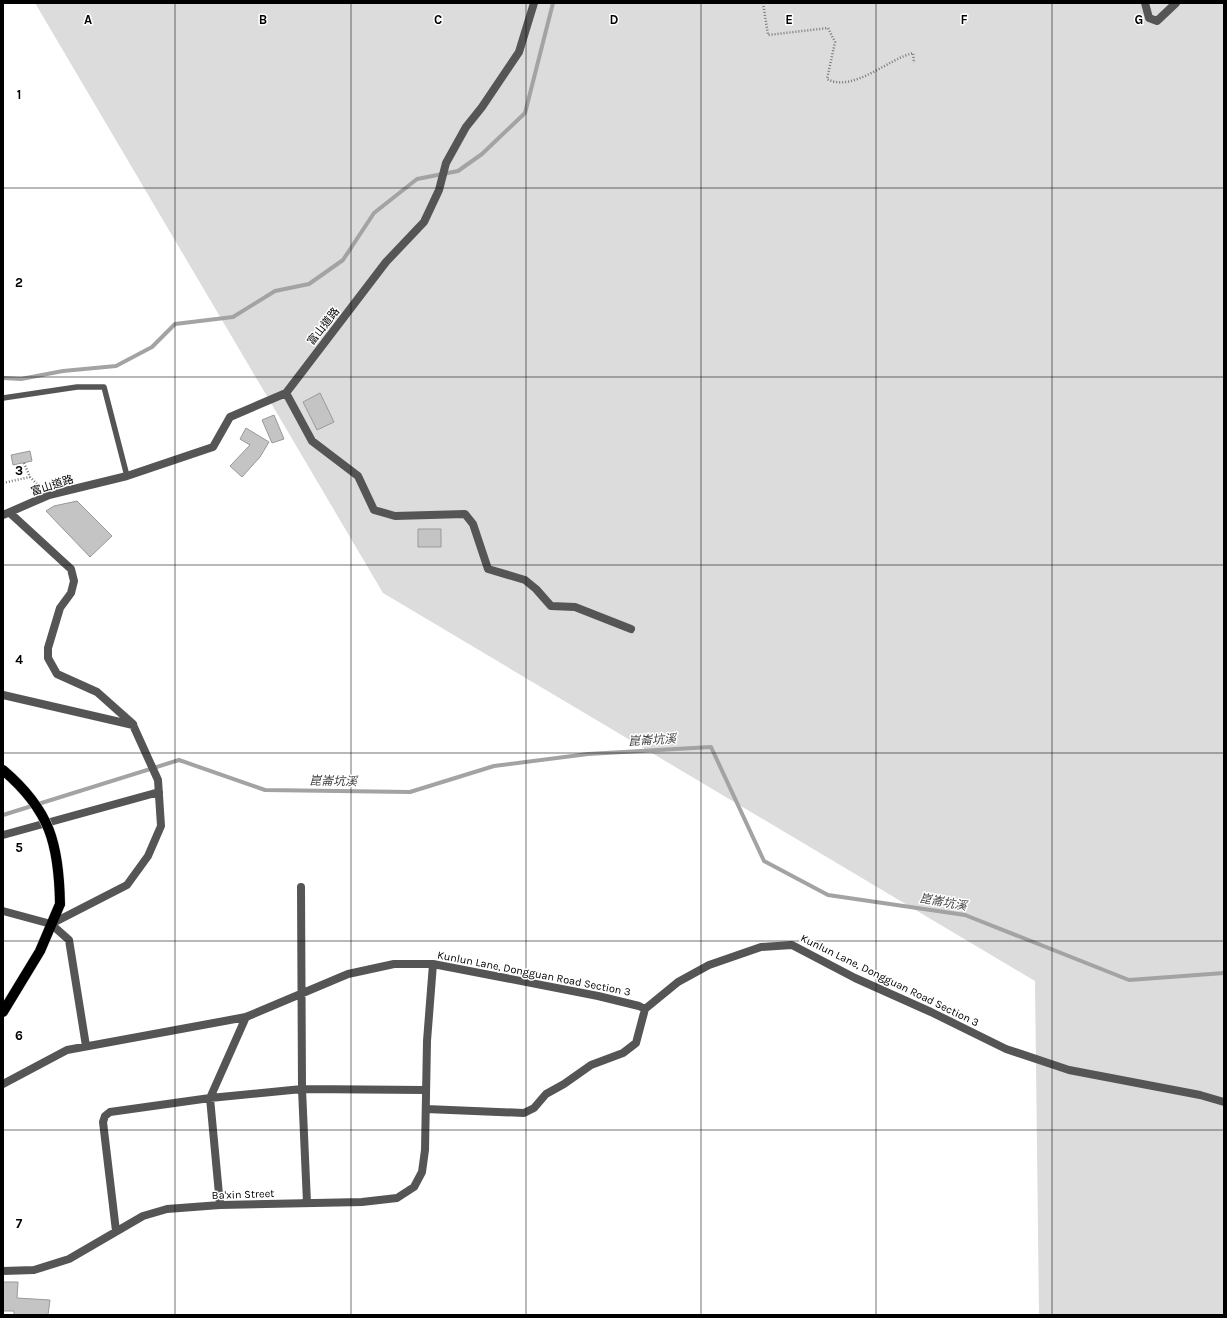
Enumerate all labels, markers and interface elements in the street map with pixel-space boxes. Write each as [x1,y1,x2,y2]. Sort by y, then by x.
text: A [84,12,92,27]
text: B [259,12,267,27]
text: C [434,12,442,27]
text: D [610,12,619,27]
text: E [785,12,793,27]
text: F [960,12,968,27]
text: G [1135,12,1143,27]
text: 1 [17,87,21,102]
text: 2 [15,275,23,290]
street label: 富山道路 [305,305,342,348]
text: 3 [15,463,23,478]
street label: 富山道路 [29,472,75,498]
text: 4 [15,652,23,667]
water label: 崑崙坑溪 [628,732,678,748]
water label: 崑崙坑溪 [309,774,359,788]
text: 5 [15,840,23,855]
water label: 崑崙坑溪 [918,891,970,913]
street label: Kunlun Lane, Dongguan Road Section 3 [799,931,981,1029]
street label: Kunlun Lane, Dongguan Road Section 3 [436,948,632,999]
text: 6 [15,1028,23,1043]
street label: Ba'xin Street [211,1187,275,1202]
text: 7 [16,1216,23,1231]

